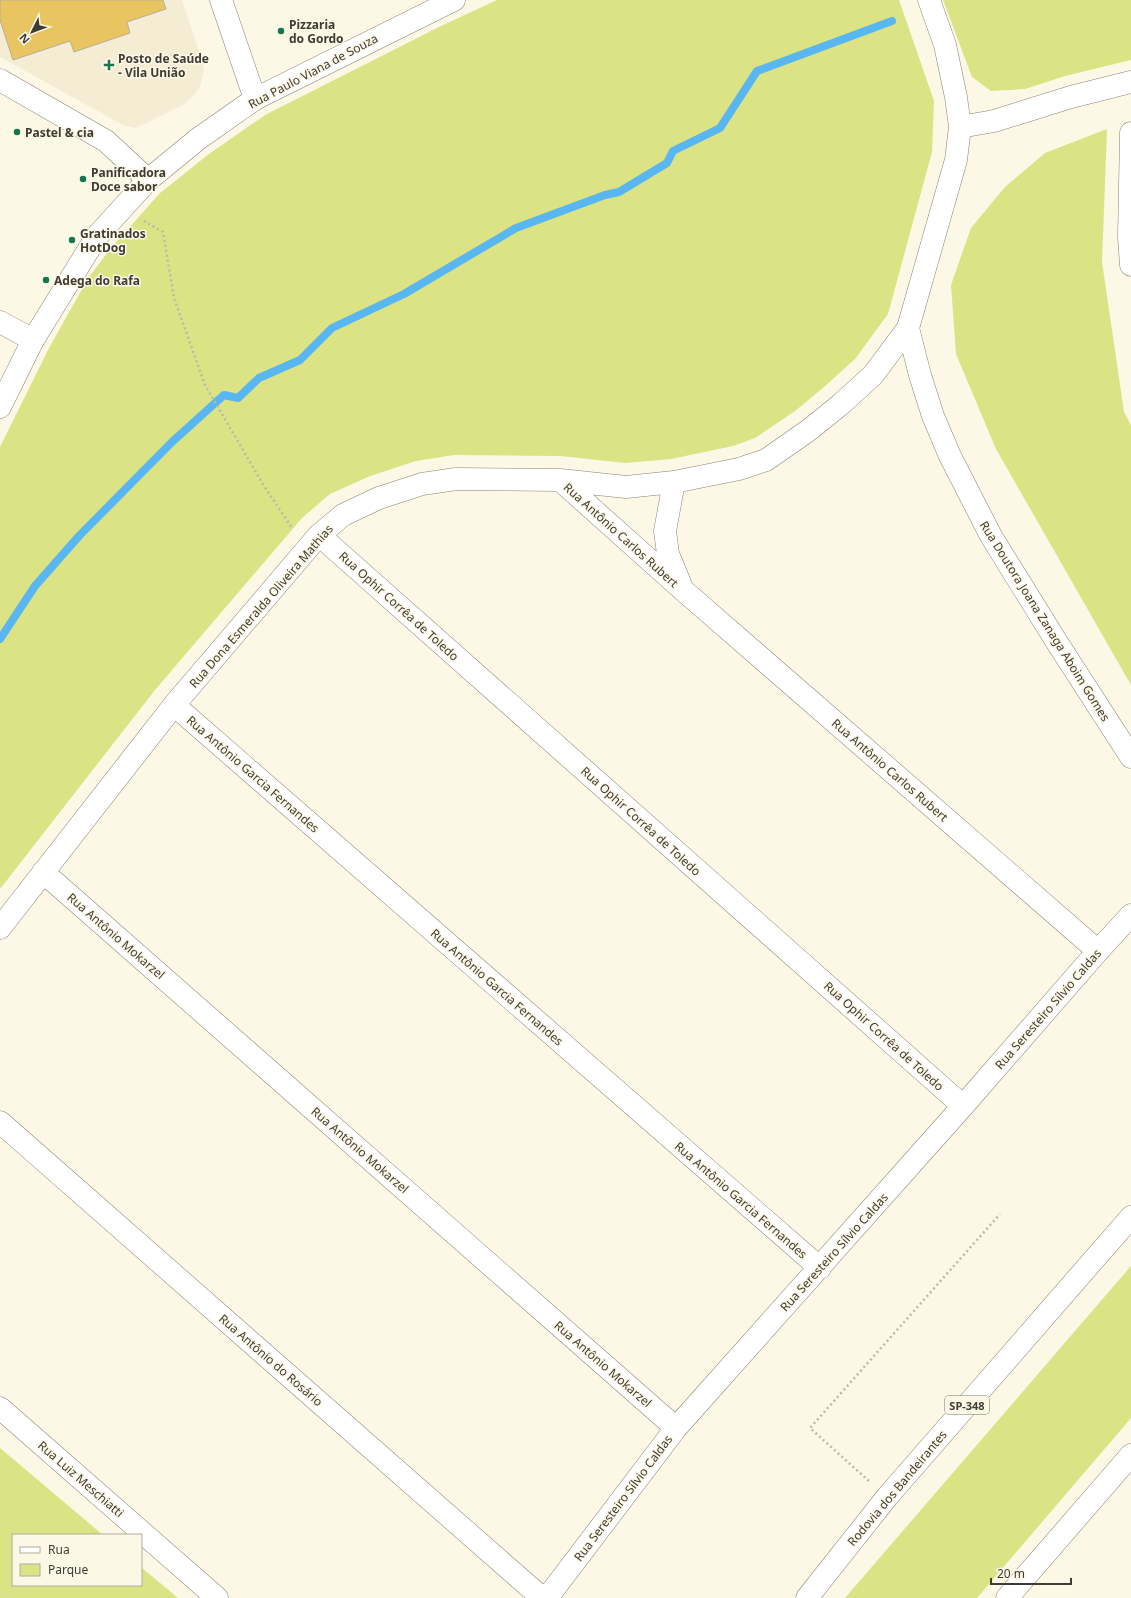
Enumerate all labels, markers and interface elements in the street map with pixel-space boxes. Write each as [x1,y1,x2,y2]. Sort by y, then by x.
north arrow [12,12,52,52]
place label: Pizzaria do Gordo [289,16,344,47]
marker: Pizzaria do Gordo [276,26,286,36]
street label: Rua Paulo Viana de Souza [245,29,381,113]
text: N [16,31,33,47]
place label: Posto de Saúde - Vila União [118,50,209,81]
marker: Posto de Saúde - Vila União [103,59,115,71]
place label: Pastel & cia [25,124,94,141]
marker: Pastel & cia [12,127,22,137]
place label: Panificadora Doce sabor [91,164,166,195]
marker: Panificadora Doce sabor [78,174,88,184]
place label: Gratinados HotDog [80,225,146,256]
marker: Gratinados HotDog [67,235,77,245]
place label: Adega do Rafa [54,272,140,289]
marker: Adega do Rafa [41,275,51,285]
street label: Rua Antônio Carlos Rubert [560,479,683,592]
street label: Rua Doutora Joana Zanaga Aboim Gomes [976,518,1114,725]
street label: Rua Dona Esmeralda Oliveira Mathias [185,521,337,691]
street label: Rua Ophir Corrêa de Toledo [335,547,463,665]
street label: Rua Antônio Garcia Fernandes [183,712,323,837]
street label: Rua Antônio Carlos Rubert [828,715,952,826]
street label: Rua Ophir Corrêa de Toledo [577,762,705,880]
street label: Rua Antônio Mokarzel [64,889,168,983]
street label: Rua Antônio Garcia Fernandes [427,925,567,1050]
street label: Rua Seresteiro Sílvio Caldas [991,945,1105,1073]
street label: Rua Ophir Corrêa de Toledo [820,977,948,1095]
street label: Rua Antônio Mokarzel [308,1103,412,1197]
street label: Rua Antônio Garcia Fernandes [671,1138,811,1263]
street label: Rua Seresteiro Sílvio Caldas [776,1189,892,1315]
street label: Rua Antônio do Rosário [215,1310,327,1410]
street label: Rua Antônio Mokarzel [551,1317,655,1411]
road number: SP-348 [945,1396,989,1414]
street label: Rodovia dos Bandeirantes [843,1426,951,1550]
street label: Rua Seresteiro Sílvio Caldas [570,1431,676,1565]
street label: Rua Luiz Meschiatti [34,1437,128,1521]
legend [12,1534,142,1586]
text: Rua [48,1541,70,1558]
scale bar [991,1560,1071,1586]
text: Parque [48,1561,89,1578]
text: 20 m [997,1565,1025,1582]

